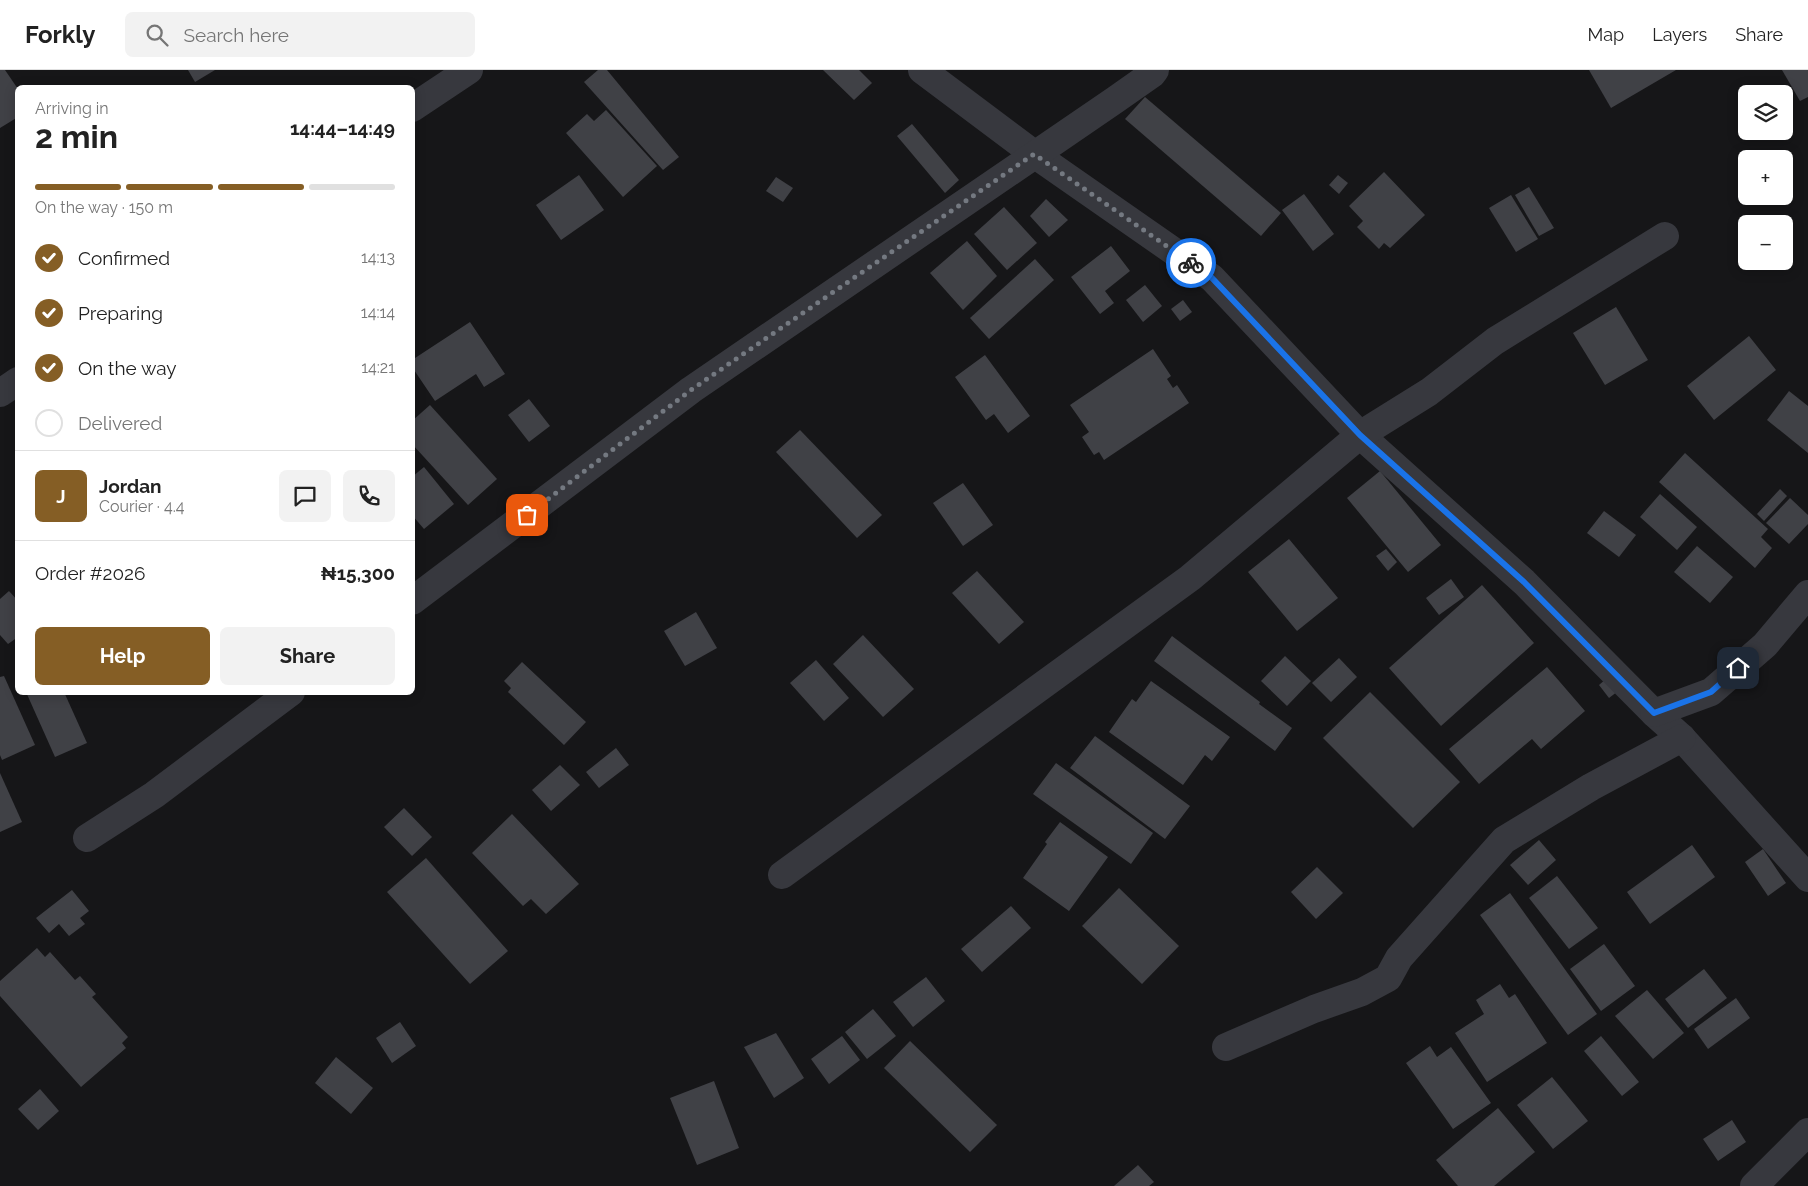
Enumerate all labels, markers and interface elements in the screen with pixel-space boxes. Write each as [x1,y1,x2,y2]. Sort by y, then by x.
search box [125,12,475,57]
text: Forkly [25,20,95,49]
icon: search [143,21,171,49]
text: Search here [183,24,289,46]
text: Map [1588,24,1624,45]
text: Layers [1652,24,1707,45]
text: Share [1735,24,1783,45]
map controls [1738,85,1793,270]
button: layers [1738,85,1793,140]
text: Arriving in [35,99,109,118]
text: 14:44–14:49 [290,117,395,139]
text: 2 min [35,118,118,155]
button: + [1738,150,1793,205]
text: On the way · 150 m [35,198,173,217]
button: − [1738,215,1793,270]
courier [1166,238,1216,288]
icon: check [35,244,63,272]
text: Confirmed [78,247,170,269]
text: 14:13 [361,248,395,267]
icon: bike [1177,249,1205,277]
icon: check [35,299,63,327]
text: Preparing [78,302,163,324]
text: 14:14 [361,303,395,322]
icon: check [35,354,63,382]
text: On the way [78,357,177,379]
text: 14:21 [361,358,395,377]
text: Delivered [78,412,162,434]
button: chat [279,470,331,522]
button: phone [343,470,395,522]
text: Jordan [99,475,162,497]
text: J [56,485,66,507]
pin [506,494,548,536]
text: Courier · 4.4 [99,497,184,516]
icon: bag [513,501,541,529]
text: Order #2026 [35,562,145,584]
text: ₦15,300 [320,562,395,584]
button: Help [35,627,210,685]
button: Share [220,627,395,685]
pin [1717,647,1759,689]
icon: home [1724,654,1752,682]

